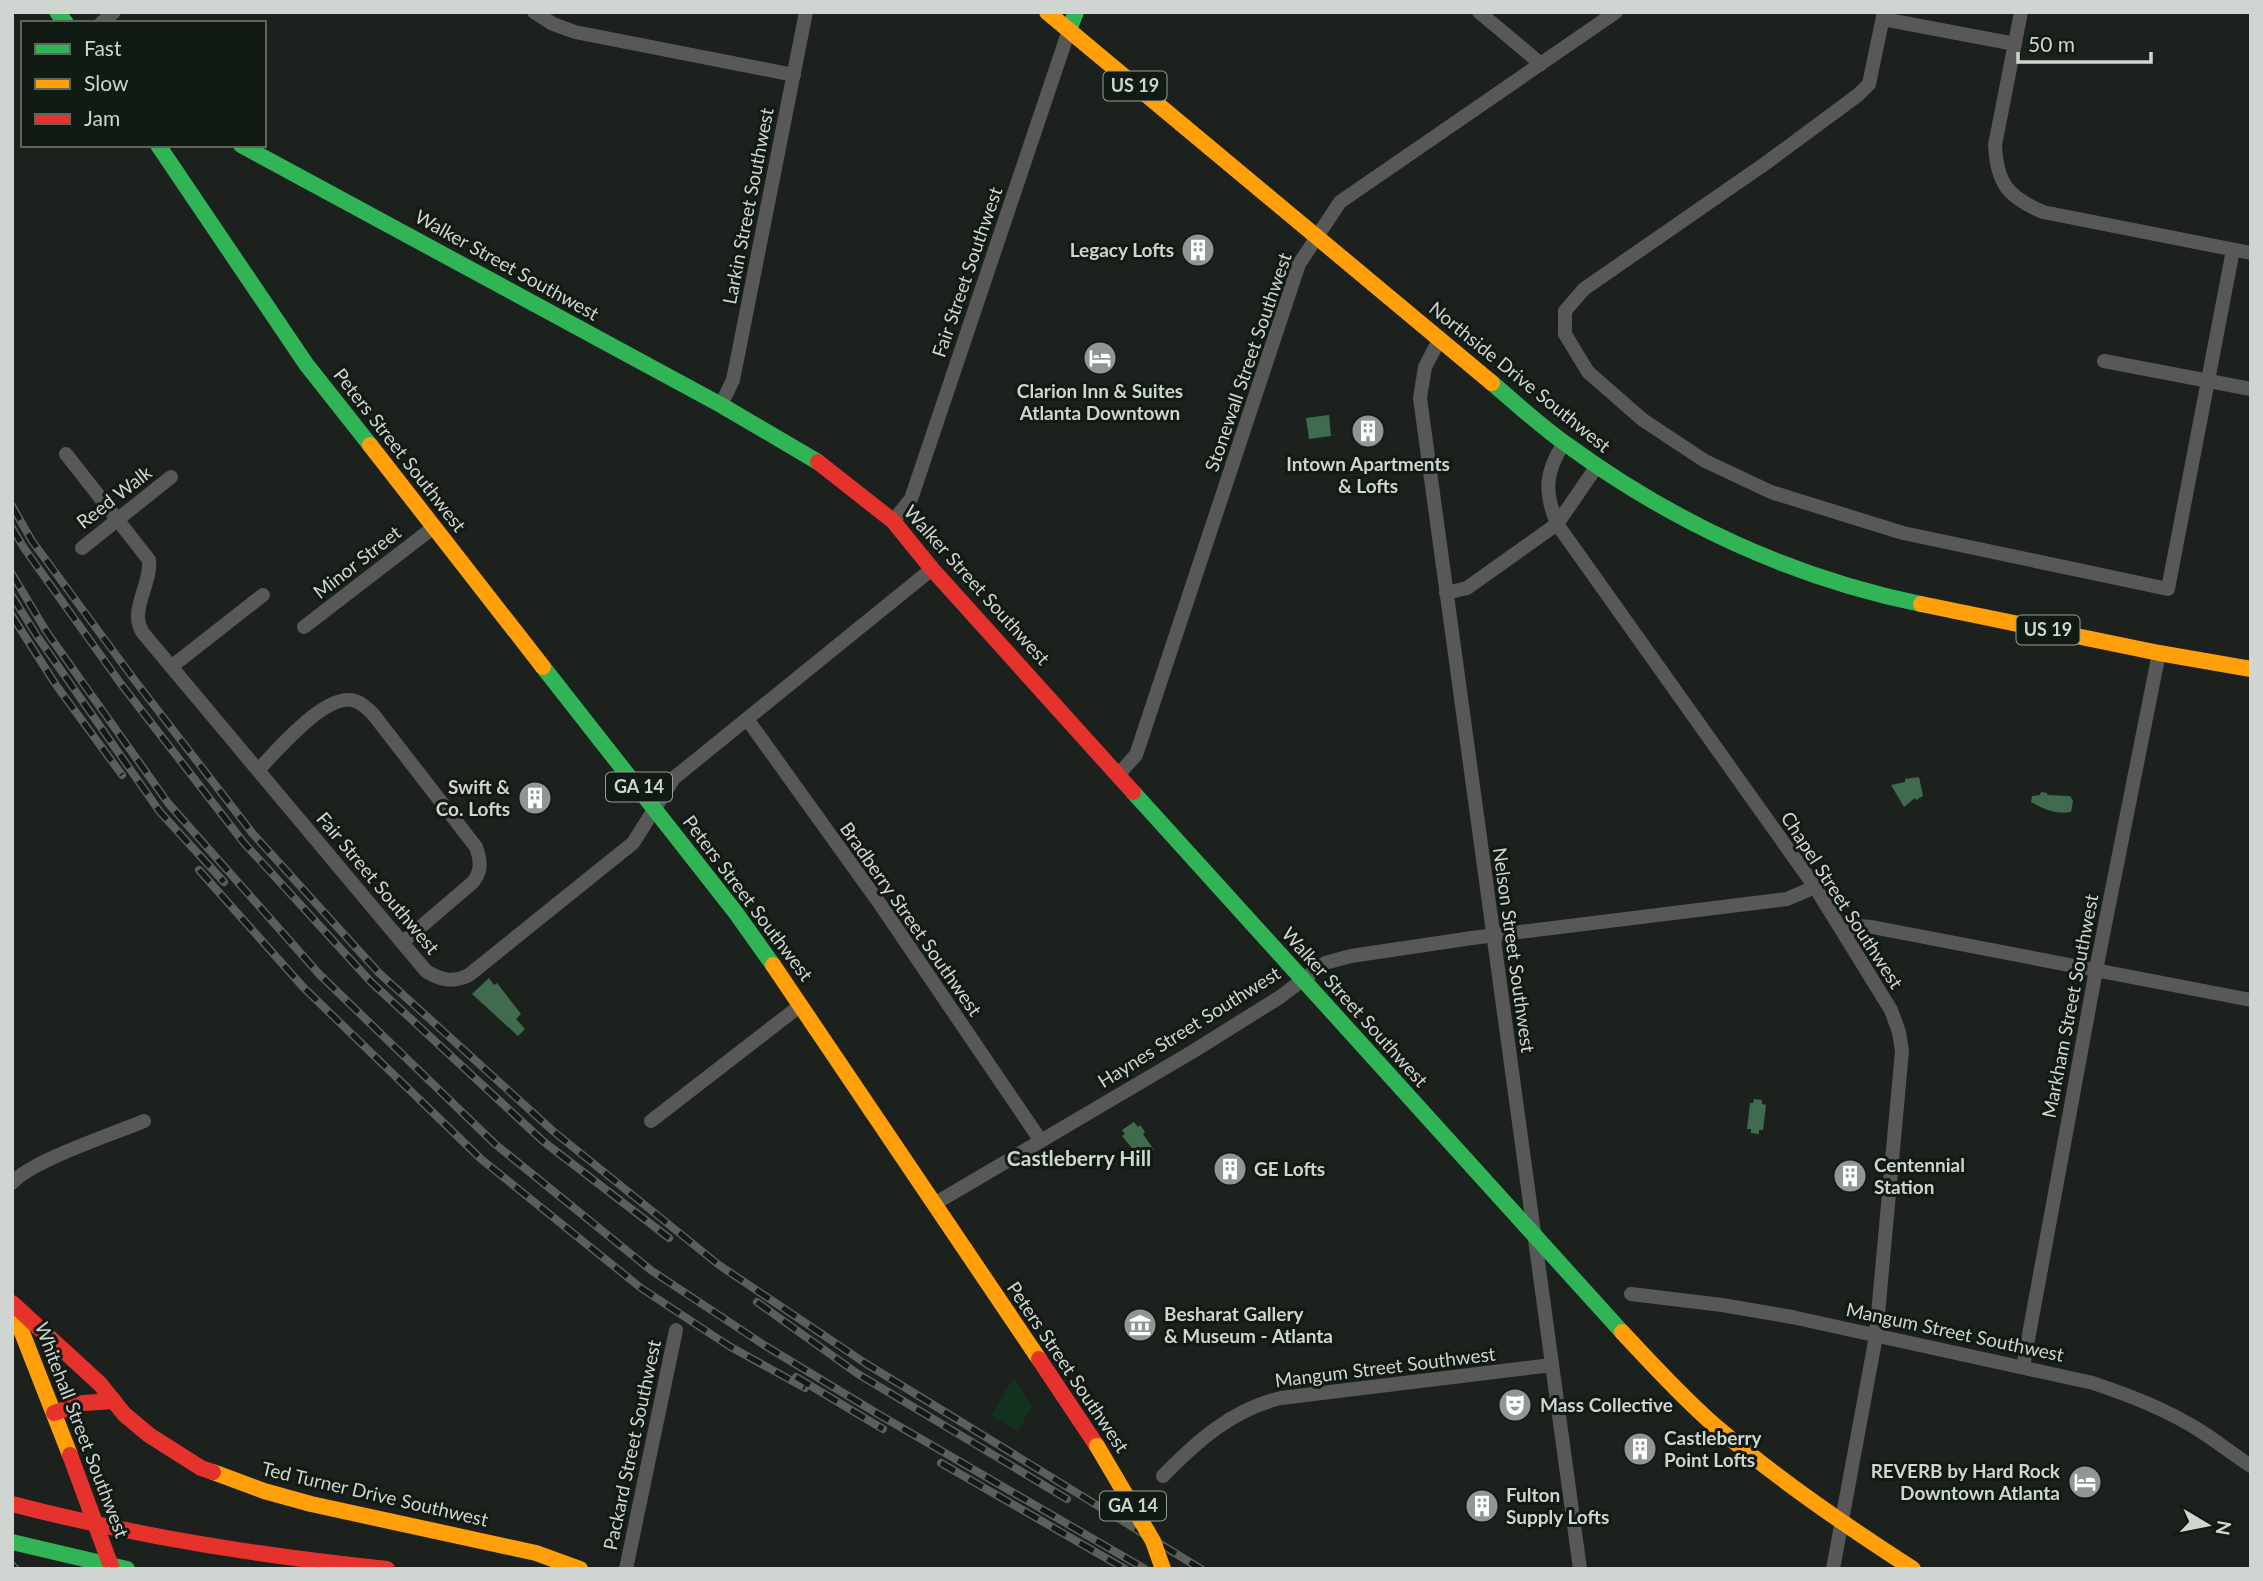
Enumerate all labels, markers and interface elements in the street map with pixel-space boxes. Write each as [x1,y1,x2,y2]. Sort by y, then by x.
legend [21,21,266,147]
scale bar [2018,21,2151,65]
text: 50 m [2028,31,2075,56]
text: Fast [84,35,122,60]
text: Slow [84,70,129,95]
road number: US 19 [1104,72,1166,100]
text: Jam [84,105,120,130]
street label: Larkin Street Southwest [717,106,778,306]
street label: Fair Street Southwest [927,184,1007,360]
street label: Walker Street Southwest [411,204,603,325]
building icon: Legacy Lofts [1179,231,1217,269]
place label: Legacy Lofts [1070,238,1174,261]
street label: Stonewall Street Southwest [1199,249,1296,474]
street label: Northside Drive Southwest [1425,296,1616,457]
hotel icon: Clarion Inn & Suites Atlanta Downtown [1081,339,1119,377]
street label: Peters Street Southwest [329,363,472,536]
place label: Clarion Inn & Suites Atlanta Downtown [1017,379,1183,424]
building icon: Intown Apartments & Lofts [1349,412,1387,450]
place label: Intown Apartments & Lofts [1286,452,1450,497]
street label: Reed Walk [72,460,156,533]
street label: Walker Street Southwest [900,500,1055,669]
street label: Minor Street [308,520,405,603]
road number: US 19 [2016,616,2080,644]
road number: GA 14 [606,772,672,802]
place label: Swift & Co. Lofts [436,775,510,820]
building icon: Swift & Co. Lofts [516,779,554,817]
street label: Fair Street Southwest [312,807,445,959]
street label: Chapel Street Southwest [1777,807,1908,993]
street label: Peters Street Southwest [679,810,818,985]
street label: Bradberry Street Southwest [836,817,987,1020]
street label: Nelson Street Southwest [1489,846,1540,1054]
street label: Markham Street Southwest [2037,892,2103,1120]
street label: Walker Street Southwest [1278,922,1433,1091]
street label: Haynes Street Southwest [1093,961,1284,1092]
district label: Castleberry Hill [1007,1145,1151,1170]
building icon: GE Lofts [1211,1150,1249,1188]
place label: Centennial Station [1874,1153,1965,1198]
place label: GE Lofts [1254,1157,1325,1180]
building icon: Centennial Station [1831,1157,1869,1195]
street label: Peters Street Southwest [1003,1277,1134,1457]
street label: Mangum Street Southwest [1844,1297,2066,1366]
place label: Besharat Gallery & Museum - Atlanta [1164,1302,1333,1347]
museum icon: Besharat Gallery & Museum - Atlanta [1121,1306,1159,1344]
street label: Whitehall Street Southwest [31,1319,134,1541]
street label: Packard Street Southwest [598,1337,665,1552]
street label: Mangum Street Southwest [1273,1342,1497,1391]
theatre icon: Mass Collective [1496,1386,1534,1424]
place label: Mass Collective [1540,1393,1673,1416]
place label: Castleberry Point Lofts [1664,1426,1763,1471]
building icon: Castleberry Point Lofts [1621,1430,1659,1468]
street label: Ted Turner Drive Southwest [260,1456,491,1531]
place label: REVERB by Hard Rock Downtown Atlanta [1871,1459,2061,1504]
hotel icon: REVERB by Hard Rock Downtown Atlanta [2066,1463,2104,1501]
place label: Fulton Supply Lofts [1506,1483,1609,1528]
building icon: Fulton Supply Lofts [1463,1487,1501,1525]
north arrow [2172,1490,2242,1560]
road number: GA 14 [1100,1492,1166,1520]
text: N [2212,1519,2237,1537]

